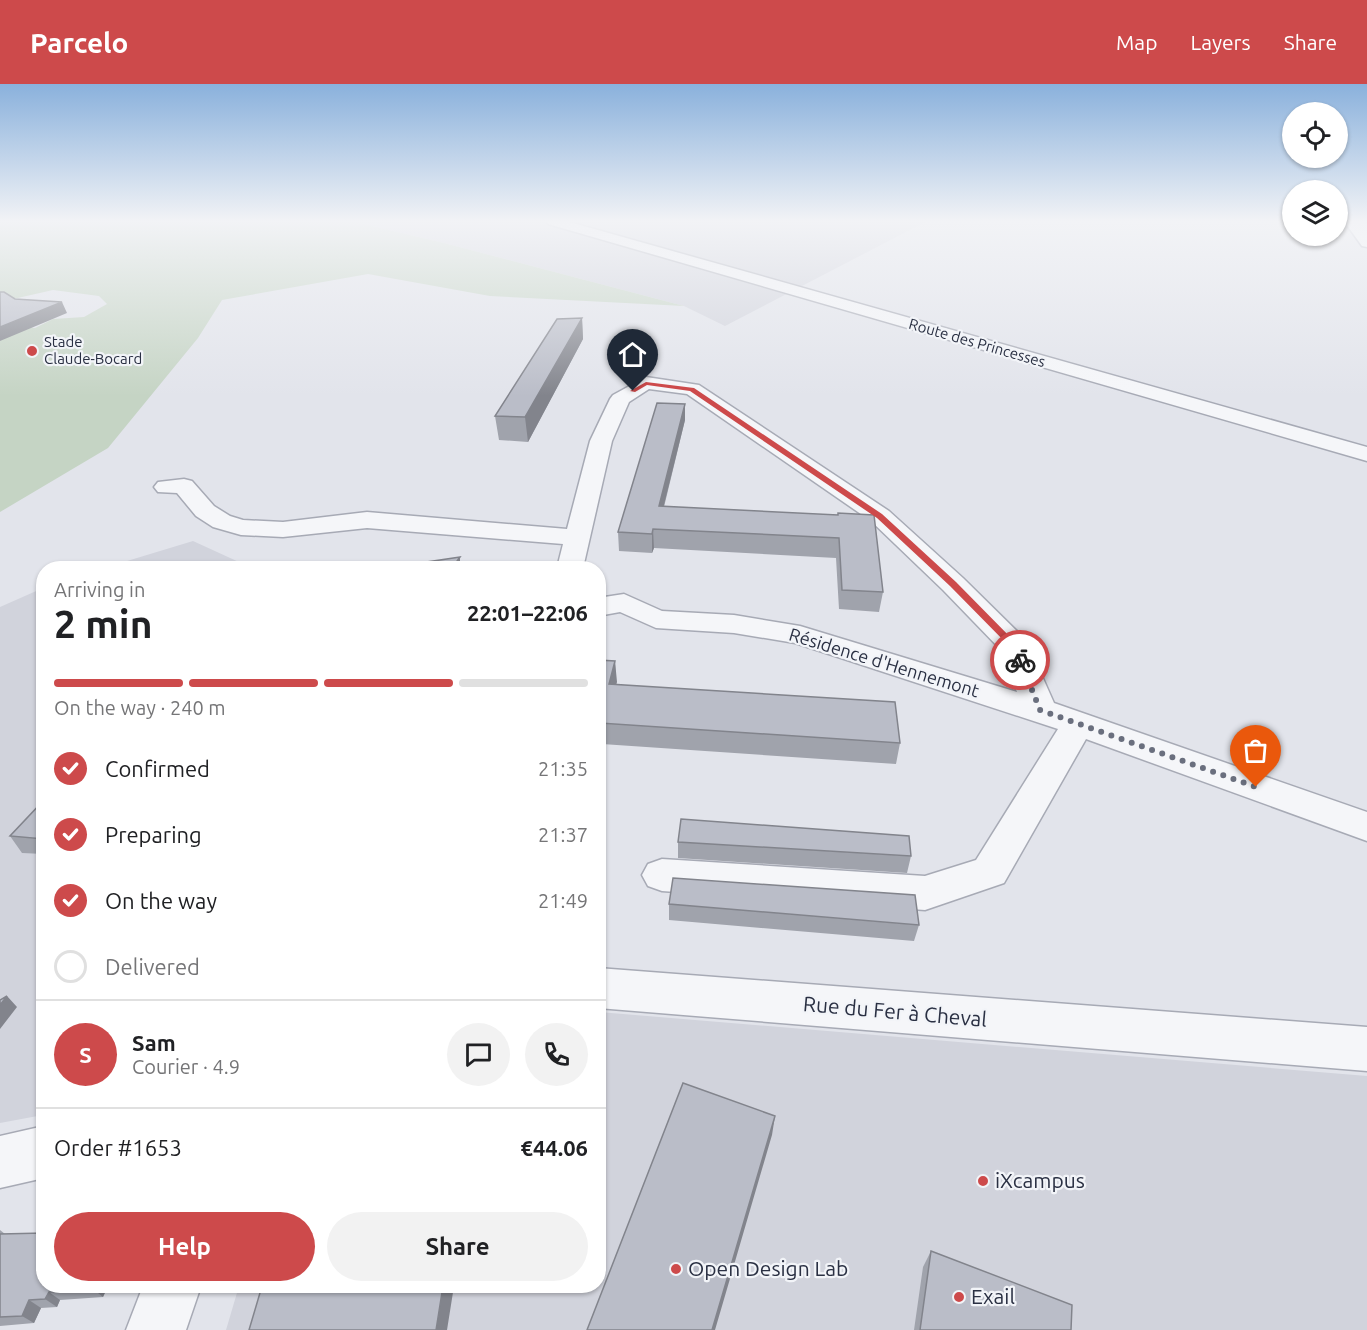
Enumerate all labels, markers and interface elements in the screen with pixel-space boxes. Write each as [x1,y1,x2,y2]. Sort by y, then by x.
text: Parcelo [30,27,128,58]
text: Map [1116,30,1157,54]
text: Layers [1190,30,1251,54]
text: Share [1284,30,1337,54]
map controls [1282,102,1348,246]
button: locate [1282,102,1348,168]
button: layers [1282,180,1348,246]
street label: Route des Princesses [907,315,1047,370]
pin [607,329,658,391]
place label: Stade Claude-Bocard [44,333,142,367]
icon: home [616,338,649,371]
marker: Stade Claude-Bocard [25,344,39,358]
text: Arriving in [54,578,145,601]
text: 22:01–22:06 [467,600,588,625]
text: 2 min [54,602,153,645]
street label: Résidence d'Hennemont [787,624,982,701]
courier [990,630,1050,690]
icon: bike [1004,644,1037,677]
text: On the way · 240 m [54,696,226,719]
pin [1230,725,1281,787]
icon: bag [1239,734,1272,767]
icon: check [54,752,87,785]
text: Confirmed [105,756,210,781]
text: 21:35 [538,757,588,780]
icon: check [54,818,87,851]
text: Preparing [105,822,202,847]
text: 21:37 [538,823,588,846]
icon: check [54,884,87,917]
text: On the way [105,888,217,913]
text: 21:49 [538,889,588,912]
text: Delivered [105,954,200,979]
street label: Rue du Fer à Cheval [802,991,988,1031]
button: chat [447,1023,510,1086]
button: phone [525,1023,588,1086]
text: Sam [132,1030,176,1055]
text: S [79,1042,92,1067]
text: Courier · 4.9 [132,1055,240,1078]
text: Order #1653 [54,1135,182,1160]
text: €44.06 [521,1135,588,1160]
place label: iXcampus [995,1168,1085,1192]
marker: iXcampus [976,1174,990,1188]
button: Help [54,1212,315,1281]
button: Share [327,1212,588,1281]
place label: Open Design Lab [688,1256,848,1280]
marker: Open Design Lab [669,1262,683,1276]
place label: Exail [971,1284,1015,1308]
marker: Exail [952,1290,966,1304]

